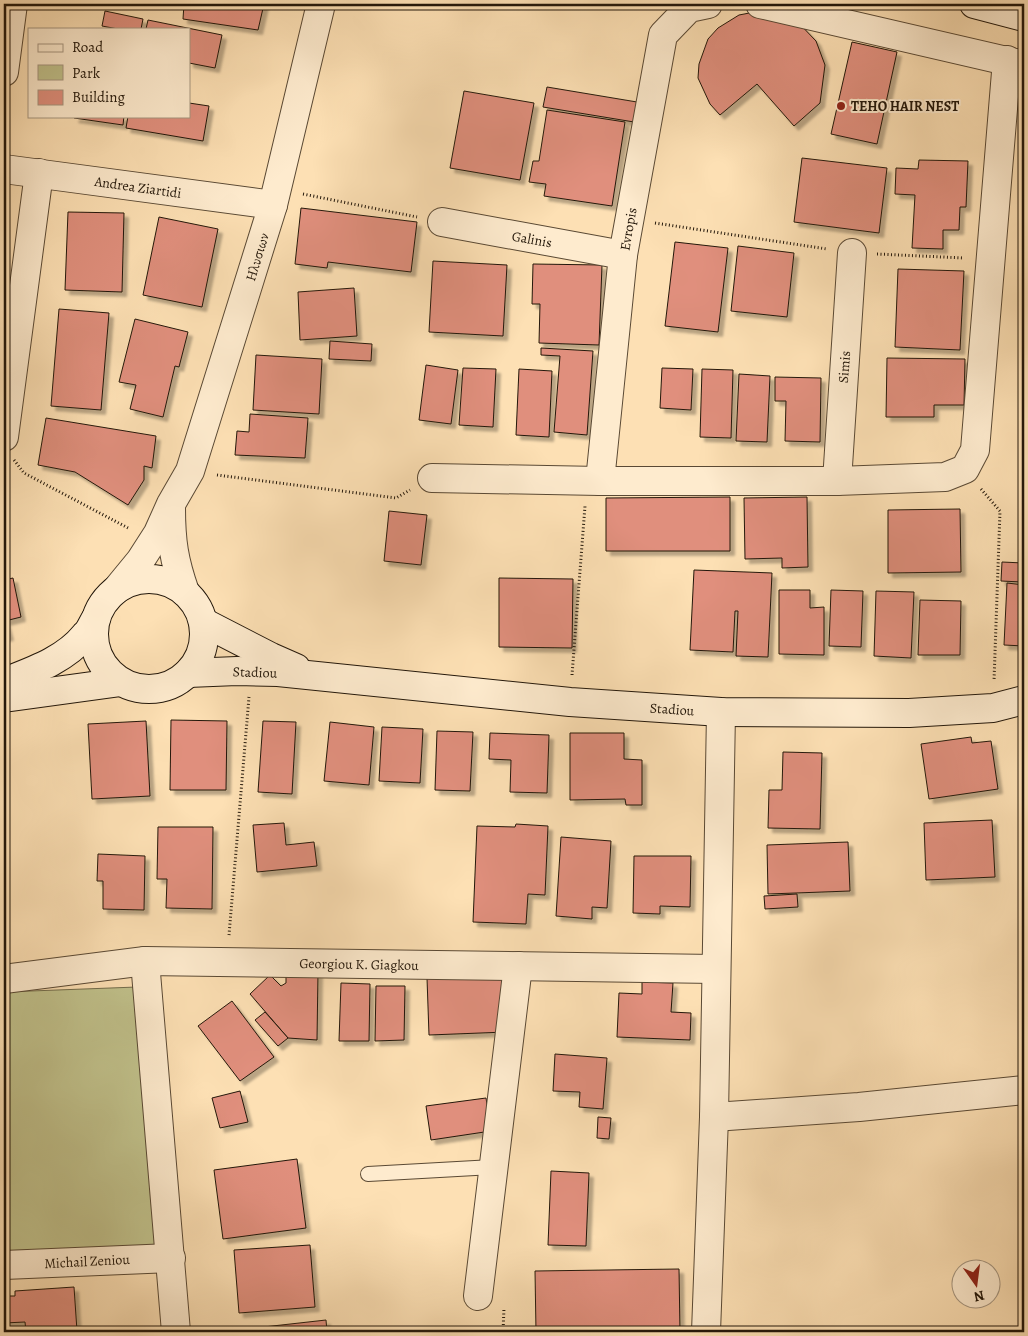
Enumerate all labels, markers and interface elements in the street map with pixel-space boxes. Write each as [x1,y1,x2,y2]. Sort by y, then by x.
legend [28,28,190,118]
text: Road [72,37,104,57]
text: Park [72,63,101,83]
text: Building [72,87,125,107]
place label: TEHO HAIR NEST [851,97,959,116]
marker: TEHO HAIR NEST [835,100,847,112]
street label: Andrea Ziartidi [92,172,183,203]
street label: Evropis [615,206,642,252]
street label: Galinis [510,227,553,252]
street label: Ηλυσιων [241,231,274,284]
street label: Simis [834,350,855,384]
street label: Stadiou [232,662,278,683]
street label: Stadiou [649,698,695,721]
street label: Georgiou K. Giagkou [299,954,419,975]
street label: Michail Zeniou [44,1250,131,1273]
north arrow [950,1258,1000,1308]
text: N [972,1286,986,1307]

